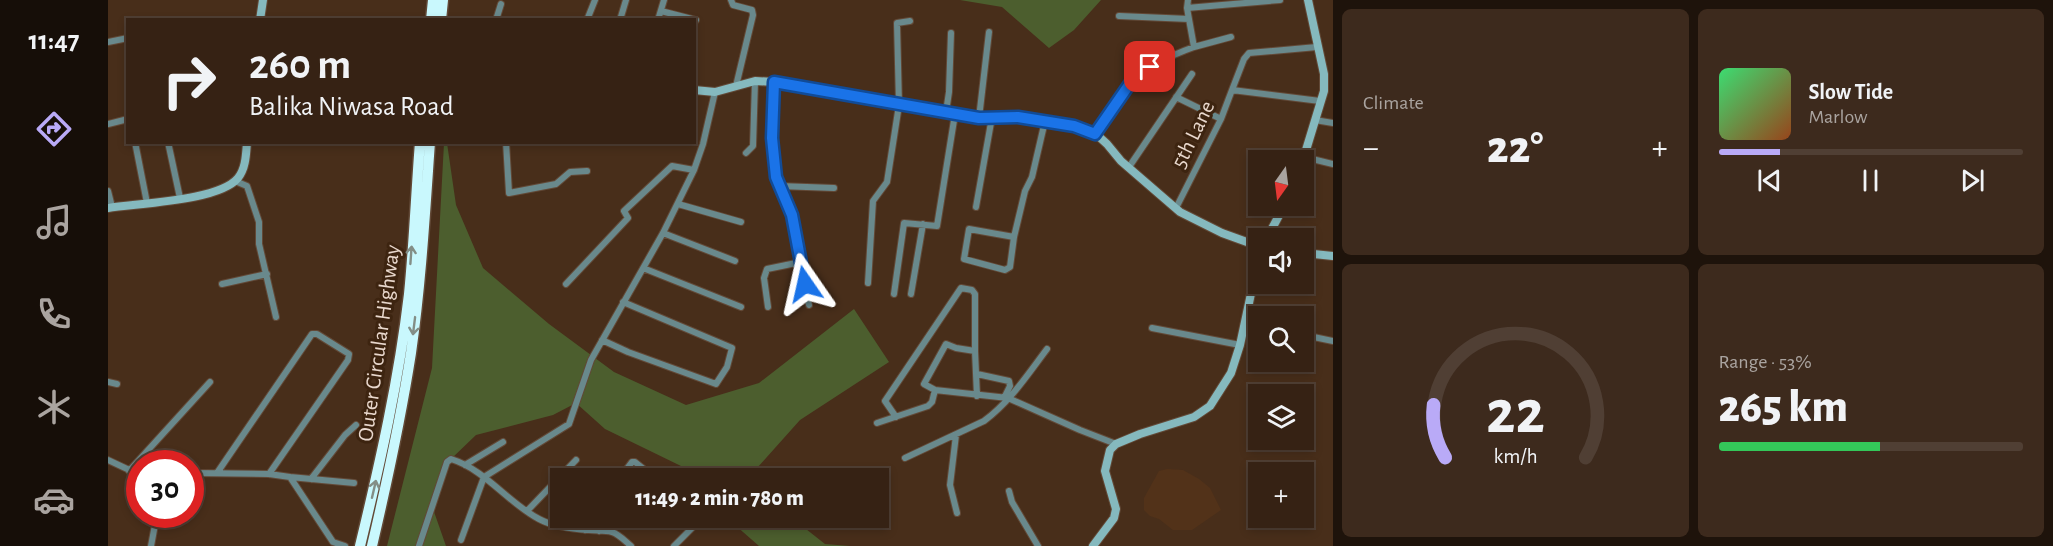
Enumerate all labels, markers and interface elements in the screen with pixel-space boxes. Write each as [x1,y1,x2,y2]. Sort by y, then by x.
text: 11:47 [29,27,79,54]
pin [1124,41,1175,92]
icon: right [150,42,228,120]
text: 260 m [249,44,351,86]
icon: arrive [1133,50,1166,83]
text: Slow Tide [1809,81,1893,103]
text: Balika Niwasa Road [249,93,454,120]
text: Climate [1363,93,1424,113]
street label: 5th Lane [1167,97,1219,172]
text: Marlow [1809,107,1868,127]
icon: directions [33,108,75,150]
text: 22° [1487,126,1543,171]
text: − [1363,132,1379,165]
text: + [1652,132,1667,165]
north arrow [1248,150,1314,216]
map controls [1248,150,1314,528]
icon: previous [1753,164,1786,197]
icon: pause [1854,164,1887,197]
icon: next [1956,164,1989,197]
icon: music [33,201,75,243]
button: sound [1248,228,1314,294]
street label: Outer Circular Highway [354,243,404,443]
one-way arrow [406,246,417,266]
position arrow [773,252,837,316]
icon: phone [33,293,75,335]
button: search [1248,306,1314,372]
one-way arrow [409,316,420,336]
text: Range · 53% [1719,352,1812,372]
text: 22 [1486,382,1545,444]
button: layers [1248,384,1314,450]
text: 265 km [1719,385,1848,430]
icon: climate [33,386,75,428]
text: km/h [1493,446,1537,467]
speed limit sign: 30 [126,450,204,528]
button: + [1248,462,1314,528]
icon: car [33,479,75,521]
one-way arrow [368,480,380,499]
text: 11:49 · 2 min · 780 m [635,487,804,509]

